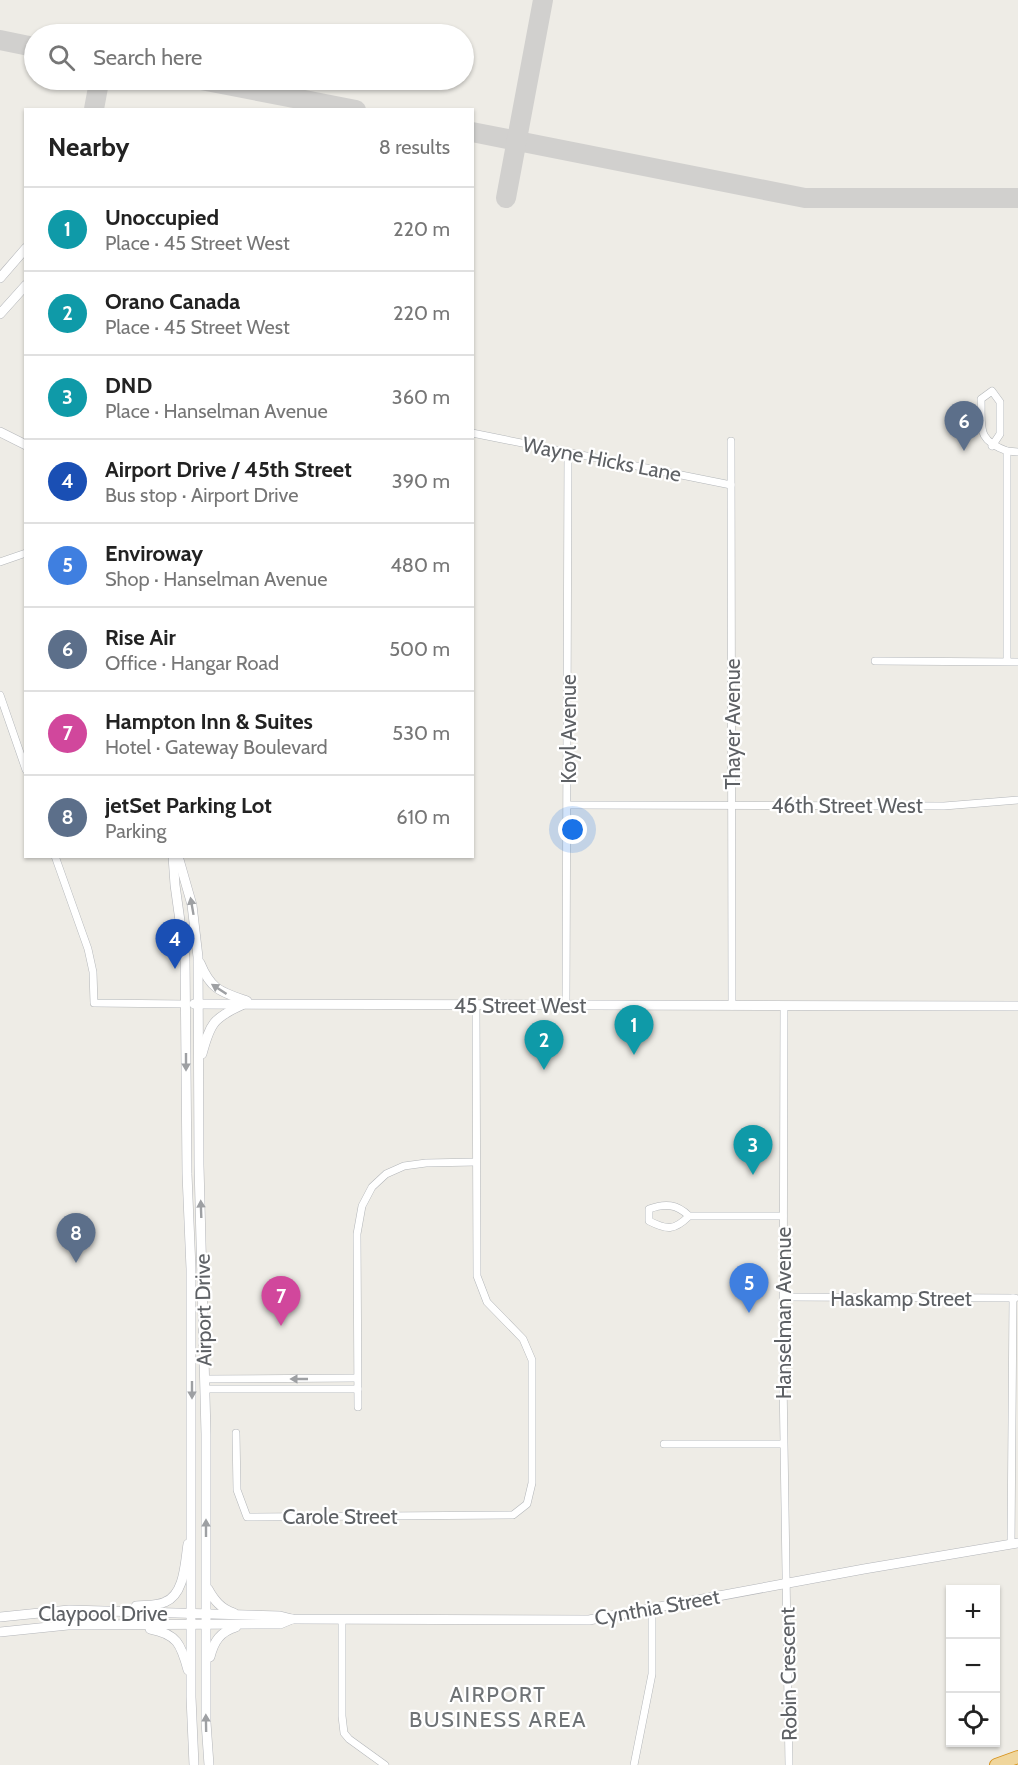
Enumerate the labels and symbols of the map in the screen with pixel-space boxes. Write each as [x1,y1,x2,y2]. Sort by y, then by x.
pin: 6 [944,402,984,451]
street label: Wayne Hicks Lane [521,431,684,487]
street label: Thayer Avenue [720,658,745,790]
street label: Koyl Avenue [556,674,581,784]
street label: 46th Street West [771,793,923,818]
your location [558,815,587,844]
one-way arrow [187,896,196,915]
pin: 4 [156,920,195,969]
one-way arrow [211,984,227,995]
street label: 45 Street West [454,993,586,1018]
pin: 1 [614,1006,654,1055]
pin: 2 [524,1020,564,1070]
one-way arrow [181,1053,191,1072]
pin: 3 [734,1126,772,1175]
one-way arrow [196,1200,205,1219]
pin: 8 [56,1214,96,1263]
street label: Hanselman Avenue [771,1227,796,1399]
street label: Airport Drive [190,1253,216,1367]
pin: 5 [730,1264,768,1313]
pin: 7 [262,1276,300,1326]
street label: Haskamp Street [830,1286,972,1311]
one-way arrow [289,1374,308,1384]
one-way arrow [187,1381,197,1400]
street label: Carole Street [282,1504,398,1529]
one-way arrow [201,1519,211,1538]
street label: Cynthia Street [592,1584,722,1630]
street label: Claypool Drive [38,1601,168,1626]
street label: Robin Crescent [774,1607,802,1741]
district label: AIRPORT BUSINESS AREA [409,1681,587,1733]
one-way arrow [201,1713,211,1732]

